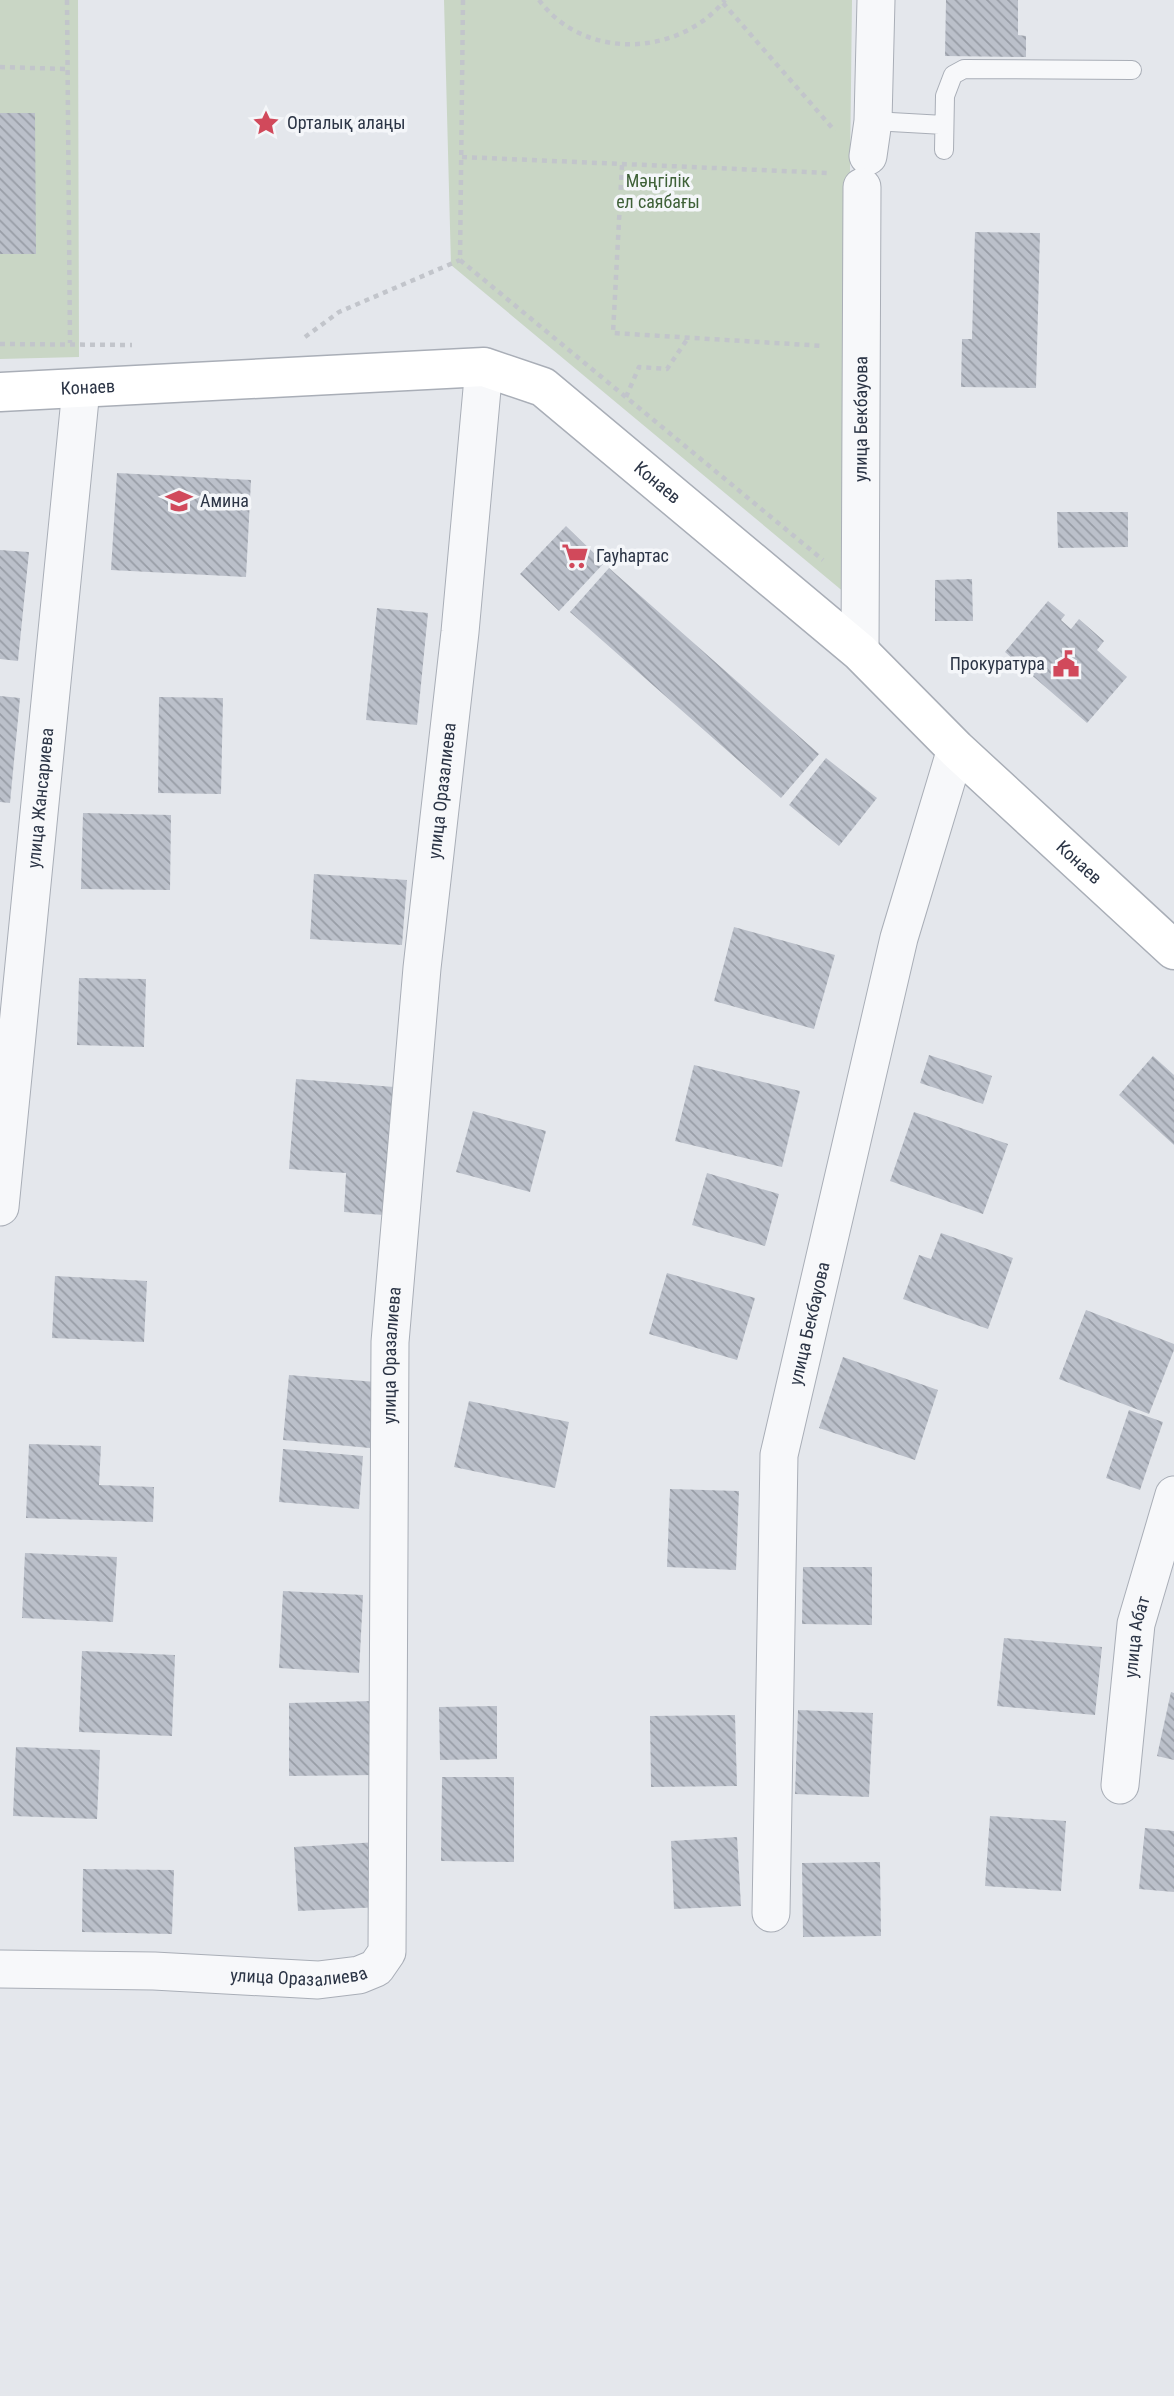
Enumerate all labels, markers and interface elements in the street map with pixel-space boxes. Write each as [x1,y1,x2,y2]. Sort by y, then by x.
place icon: Орталық алаңы [251,108,281,138]
place label: Орталық алаңы [287,112,406,133]
park label: Мәңгілік ел саябағы [616,170,700,212]
street label: улица Бекбауова [850,356,871,482]
street label: Конаев [60,375,115,399]
street label: Конаев [630,457,685,508]
school or university icon: Амина [164,486,194,516]
place label: Амина [200,490,249,511]
supermarket icon: Гауһартас [560,541,590,571]
place label: Гауһартас [596,545,669,566]
public building icon: Прокуратура [1051,649,1081,679]
place label: Прокуратура [950,653,1045,674]
street label: улица Оразалиева [423,721,460,860]
street label: улица Жансариева [23,727,57,869]
street label: Конаев [1052,836,1106,888]
street label: улица Бекбауова [785,1260,833,1387]
street label: улица Оразалиева [379,1286,405,1424]
street label: улица Абат [1120,1593,1154,1679]
street label: улица Оразалиева [230,1962,370,1990]

